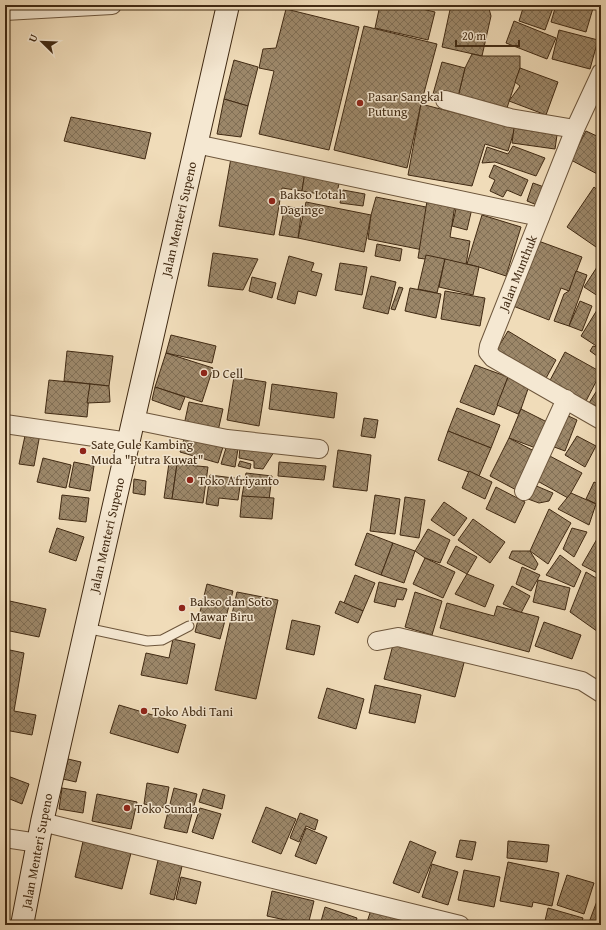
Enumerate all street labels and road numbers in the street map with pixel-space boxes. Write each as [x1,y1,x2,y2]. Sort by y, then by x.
street label: Jalan Menteri Supeno [156,159,202,280]
street label: Jalan Munthuk [493,232,542,316]
street label: Jalan Menteri Supeno [84,475,130,596]
street label: Jalan Menteri Supeno [16,791,58,912]

